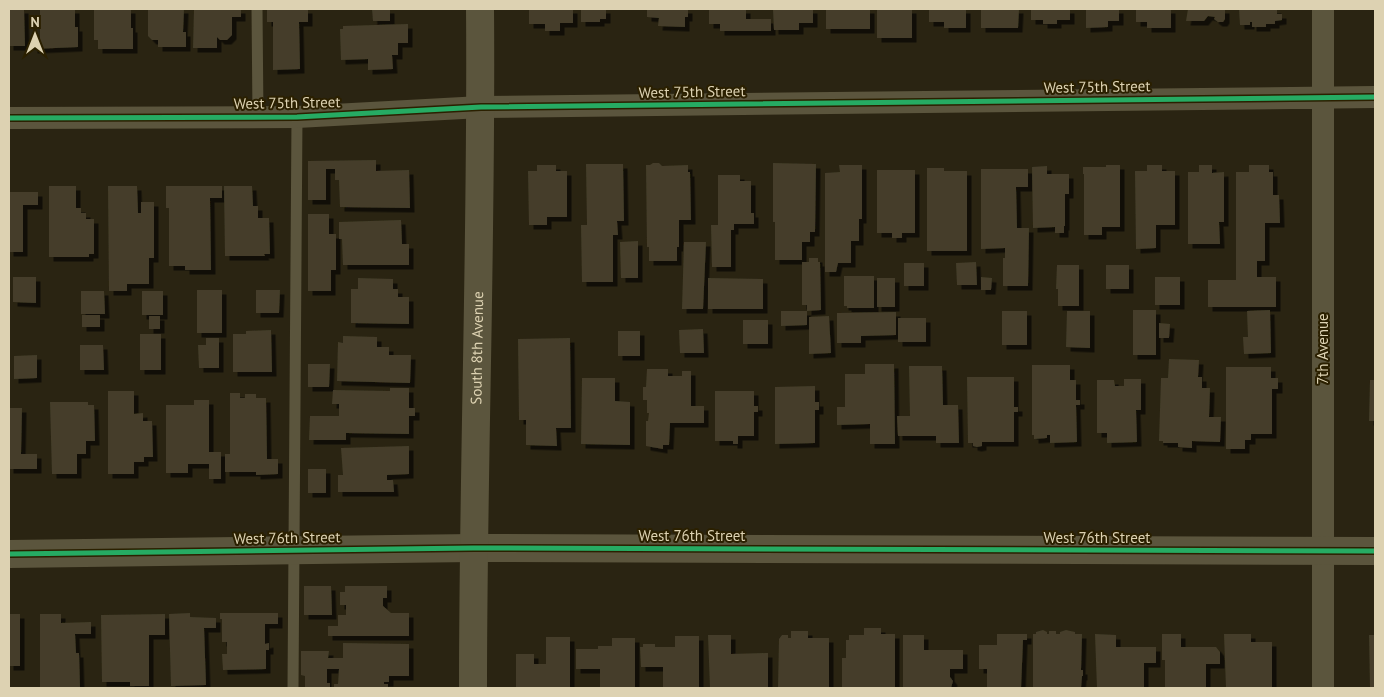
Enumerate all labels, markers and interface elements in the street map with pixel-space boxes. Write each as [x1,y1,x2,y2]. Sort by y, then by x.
north arrow [10,10,60,60]
text: N [30,13,40,31]
street label: West 75th Street [1043,76,1151,97]
street label: West 75th Street [638,81,746,102]
street label: West 75th Street [233,92,341,113]
street label: South 8th Avenue [466,291,487,405]
street label: 7th Avenue [1313,313,1332,385]
street label: West 76th Street [639,526,745,545]
street label: West 76th Street [233,527,341,548]
street label: West 76th Street [1044,528,1150,547]

